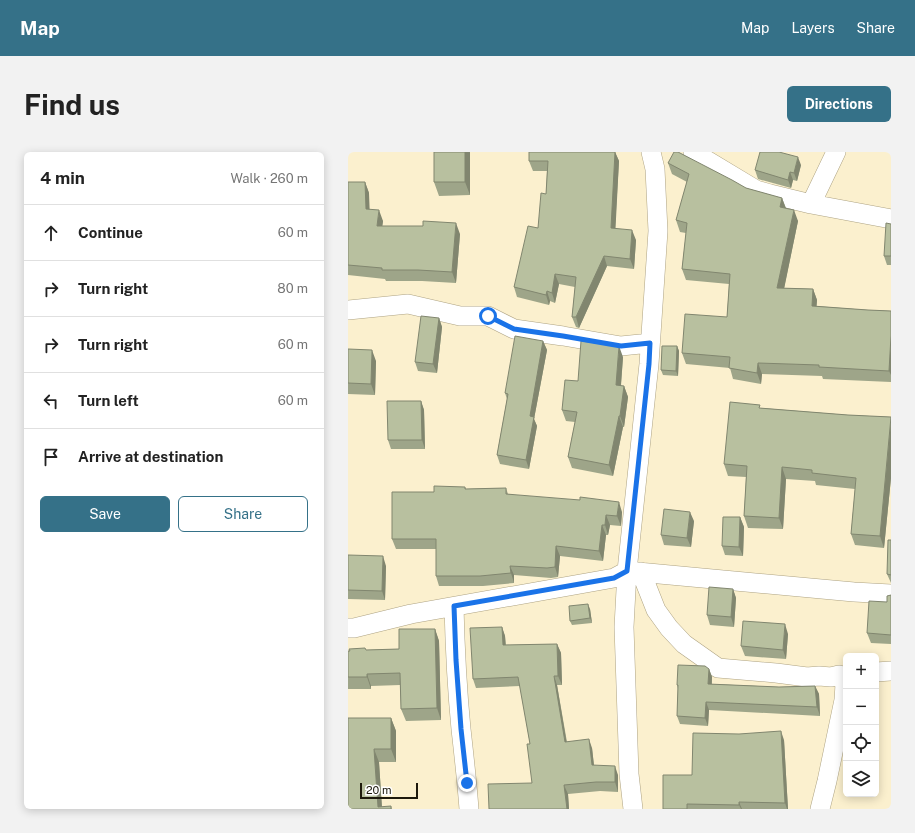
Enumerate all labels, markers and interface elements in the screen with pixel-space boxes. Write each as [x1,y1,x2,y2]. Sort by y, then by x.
text: Map [20,17,60,39]
text: Map [741,20,769,36]
text: Layers [791,20,835,36]
text: Share [857,20,895,36]
button: Directions [787,86,891,122]
text: Find us [24,88,120,121]
text: 4 min [40,168,85,188]
text: Walk · 260 m [230,171,308,186]
icon: ahead [40,222,62,244]
text: Continue [78,224,143,241]
text: 60 m [278,225,308,240]
icon: right [40,278,62,300]
text: Turn right [78,280,148,297]
text: 80 m [277,281,308,296]
route start [479,307,497,325]
icon: right [40,334,62,356]
text: Turn right [78,336,148,353]
text: 60 m [278,337,308,352]
icon: left [40,390,62,412]
text: Turn left [78,392,139,409]
text: 60 m [278,393,308,408]
icon: arrive [40,446,62,468]
text: Arrive at destination [78,448,223,465]
button: Save [40,496,170,532]
button: Share [178,496,308,532]
map controls [843,653,879,797]
button: + [843,653,879,689]
button: − [843,689,879,725]
button: locate [843,725,879,761]
button: layers [843,761,879,797]
route end [458,774,476,792]
scale bar [360,781,418,800]
text: 20 m [366,784,391,796]

